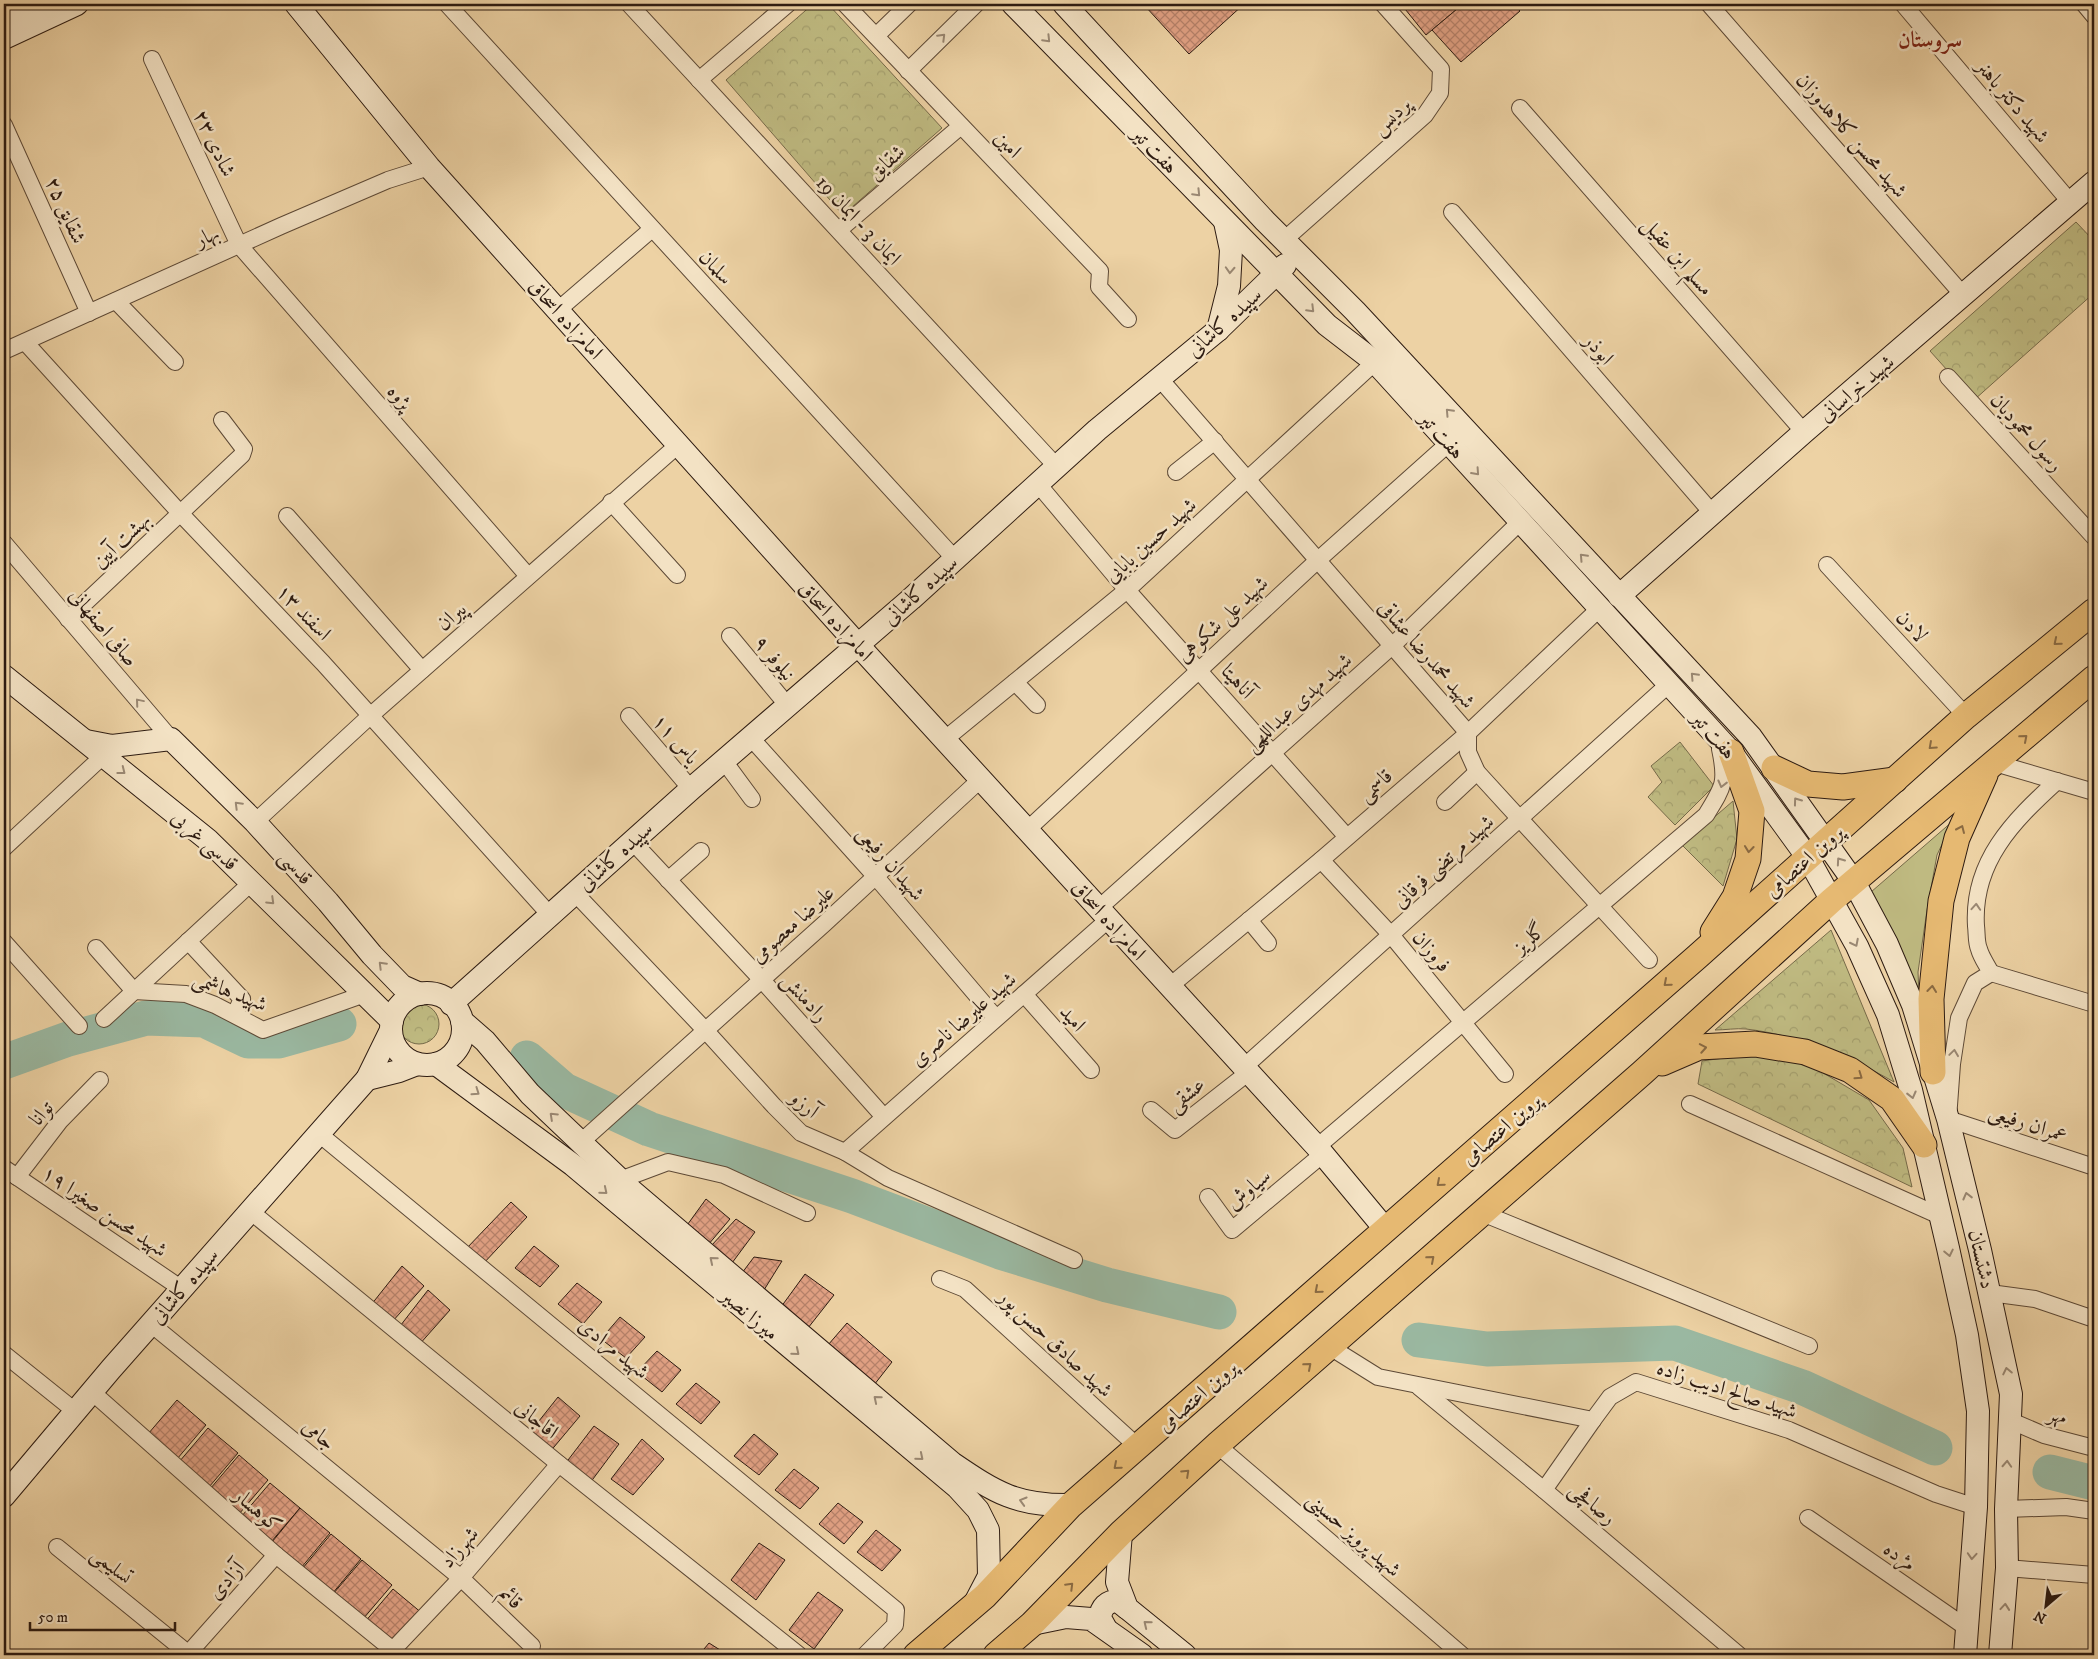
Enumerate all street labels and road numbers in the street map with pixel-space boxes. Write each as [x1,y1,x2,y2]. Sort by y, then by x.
street label: شهید دکتر باهنر [1968,53,2055,149]
street label: شهید محسن کلاهدوزان [1790,68,1913,204]
street label: پردیس [1367,91,1418,141]
street label: شادی ۲۳ [187,106,241,181]
street label: هفت تیر [1124,120,1183,180]
street label: امین [988,125,1027,164]
street label: شقایق [862,139,911,186]
street label: ایمان 3 - ایمان 19 [810,170,907,271]
street label: شقایق ۲۵ [39,173,91,248]
street label: مسلم ابن عقیل [1631,212,1719,306]
street label: بهار [189,220,224,255]
street label: سلمان [693,245,738,291]
street label: امامزاده اسحاق [522,274,608,366]
street label: سپیده کاشانی [1182,282,1268,364]
street label: ابوذر [1576,327,1619,371]
street label: شهید خراسانی [1813,349,1900,428]
street label: پژوه [381,379,419,418]
street label: رسول محمودیان [1984,388,2069,478]
street label: هفت تیر [1412,405,1470,465]
street label: شهید حسین بابایی [1099,492,1202,589]
street label: بهشت آیین [86,506,156,574]
street label: سپیده کاشانی [878,550,964,632]
street label: شهید علی شکوهی [1171,571,1275,670]
street label: امامزاده اسحاق [792,576,878,668]
street label: اسفند ۱۳ [270,579,336,646]
street label: صافی اصفهانی [63,583,144,672]
street label: شهید محمدرضا عشاقی [1372,595,1481,714]
street label: پیران [431,596,474,638]
street label: لادن [1890,605,1933,648]
street label: نیلوفر ۹ [748,631,801,687]
street label: شهید مهدی عبداللهی [1239,648,1358,758]
street label: آناهیتا [1215,658,1262,706]
street label: هفت تیر [1684,704,1741,765]
street label: یاس ۱۱ [646,709,705,771]
street label: قاسمی [1353,763,1399,808]
street label: قدسی غربی [165,805,243,878]
street label: شهید مرتضی فرقانی [1387,809,1501,915]
street label: سپیده کاشانی [573,816,659,898]
street label: پروین اعتصامی [1760,818,1851,904]
street label: شهیدان رفیعی [851,821,930,907]
street label: قدسی [272,845,318,891]
street label: امامزاده اسحاق [1065,875,1151,967]
street label: علیرضا معصومی [745,880,840,969]
street label: گلریز [1506,917,1551,961]
street label: فروزان [1406,925,1456,978]
street label: شهید هاشمی [189,966,271,1018]
street label: رادمنش [775,967,833,1028]
street label: شهید علیرضا ناصری [905,967,1022,1073]
street label: امید [1053,1000,1091,1038]
street label: عشقی [1163,1072,1211,1118]
street label: آرزو [783,1083,827,1126]
street label: پروین اعتصامی [1456,1087,1549,1171]
street label: توانا [24,1095,60,1131]
street label: عمران رفیعی [1985,1099,2070,1149]
street label: شهید محسن صغیرا ۱۹ [37,1160,172,1263]
street label: سیاوش [1221,1163,1277,1216]
street label: دشتستان [1962,1227,2000,1292]
street label: سپیده کاشانی [145,1243,226,1331]
street label: میرزا نصیر [713,1282,784,1347]
street label: شهید صادق حسن پور [991,1283,1118,1404]
street label: شهید مرادی [572,1312,654,1386]
street label: پروین اعتصامی [1152,1354,1245,1438]
street label: شهید صالح ادیب زاده [1652,1355,1800,1429]
street label: اقاجانی [509,1394,563,1445]
street label: مهر [2043,1400,2070,1431]
street label: جامی [296,1413,340,1456]
street label: رصافچی [1563,1476,1621,1531]
street label: کوهسار [226,1481,287,1539]
street label: شهید پرویز حسینی [1300,1487,1406,1584]
street label: شهرزاد [435,1522,485,1574]
street label: مژده [1877,1536,1921,1578]
street label: تسلیمی [85,1541,138,1590]
street label: آزادی [202,1554,252,1605]
street label: قائم [490,1580,528,1618]

